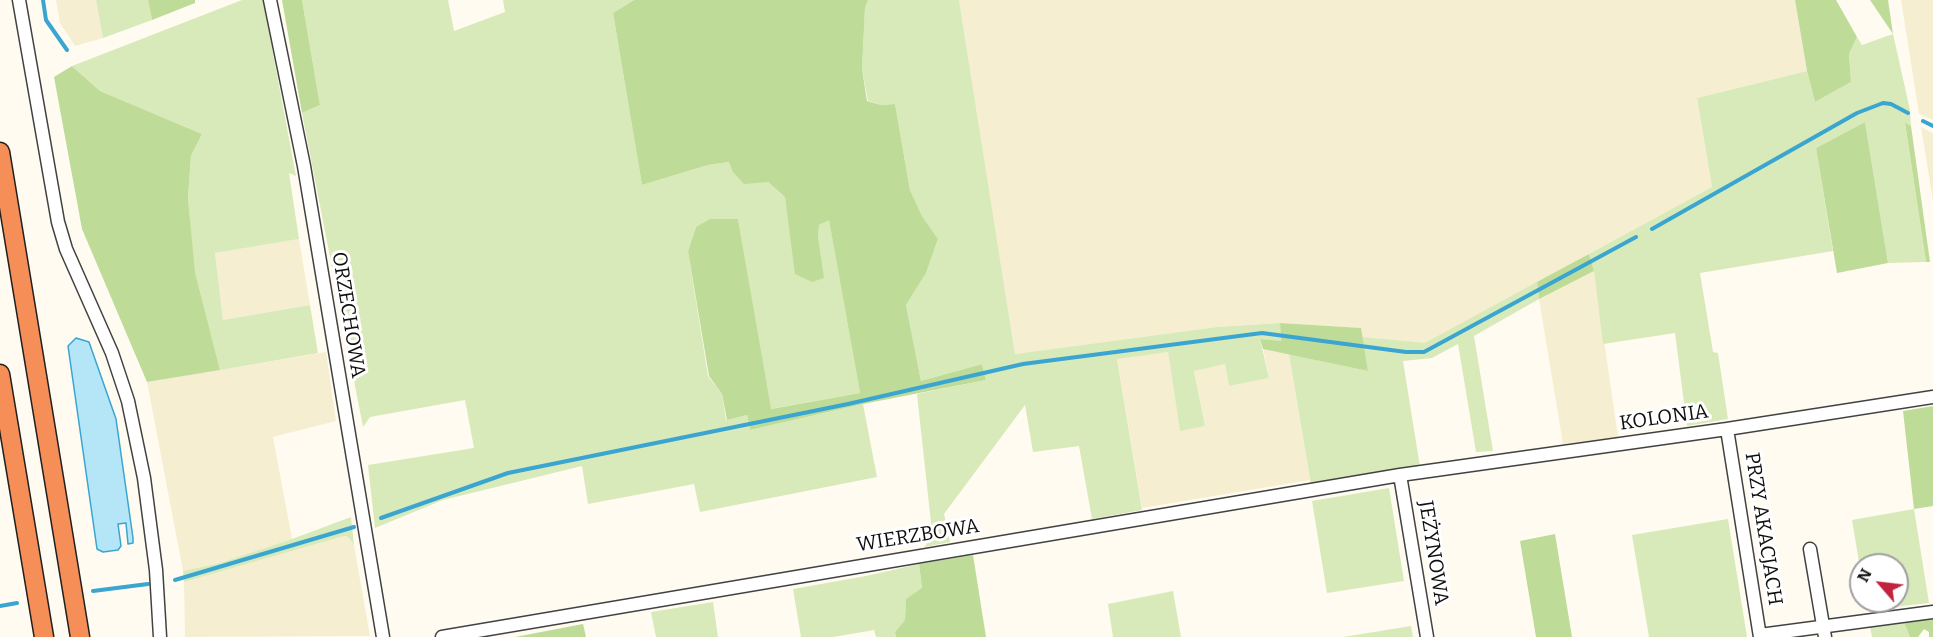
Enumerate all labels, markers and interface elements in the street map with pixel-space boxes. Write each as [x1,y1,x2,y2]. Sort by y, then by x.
street label: ORZECHOWA [326,250,370,380]
street label: KOLONIA [1618,400,1710,436]
street label: PRZY AKACJACH [1739,451,1787,607]
street label: JEŻYNOWA [1413,499,1453,607]
street label: WIERZBOWA [855,514,981,558]
north arrow [1849,553,1909,613]
text: N [1853,565,1876,585]

